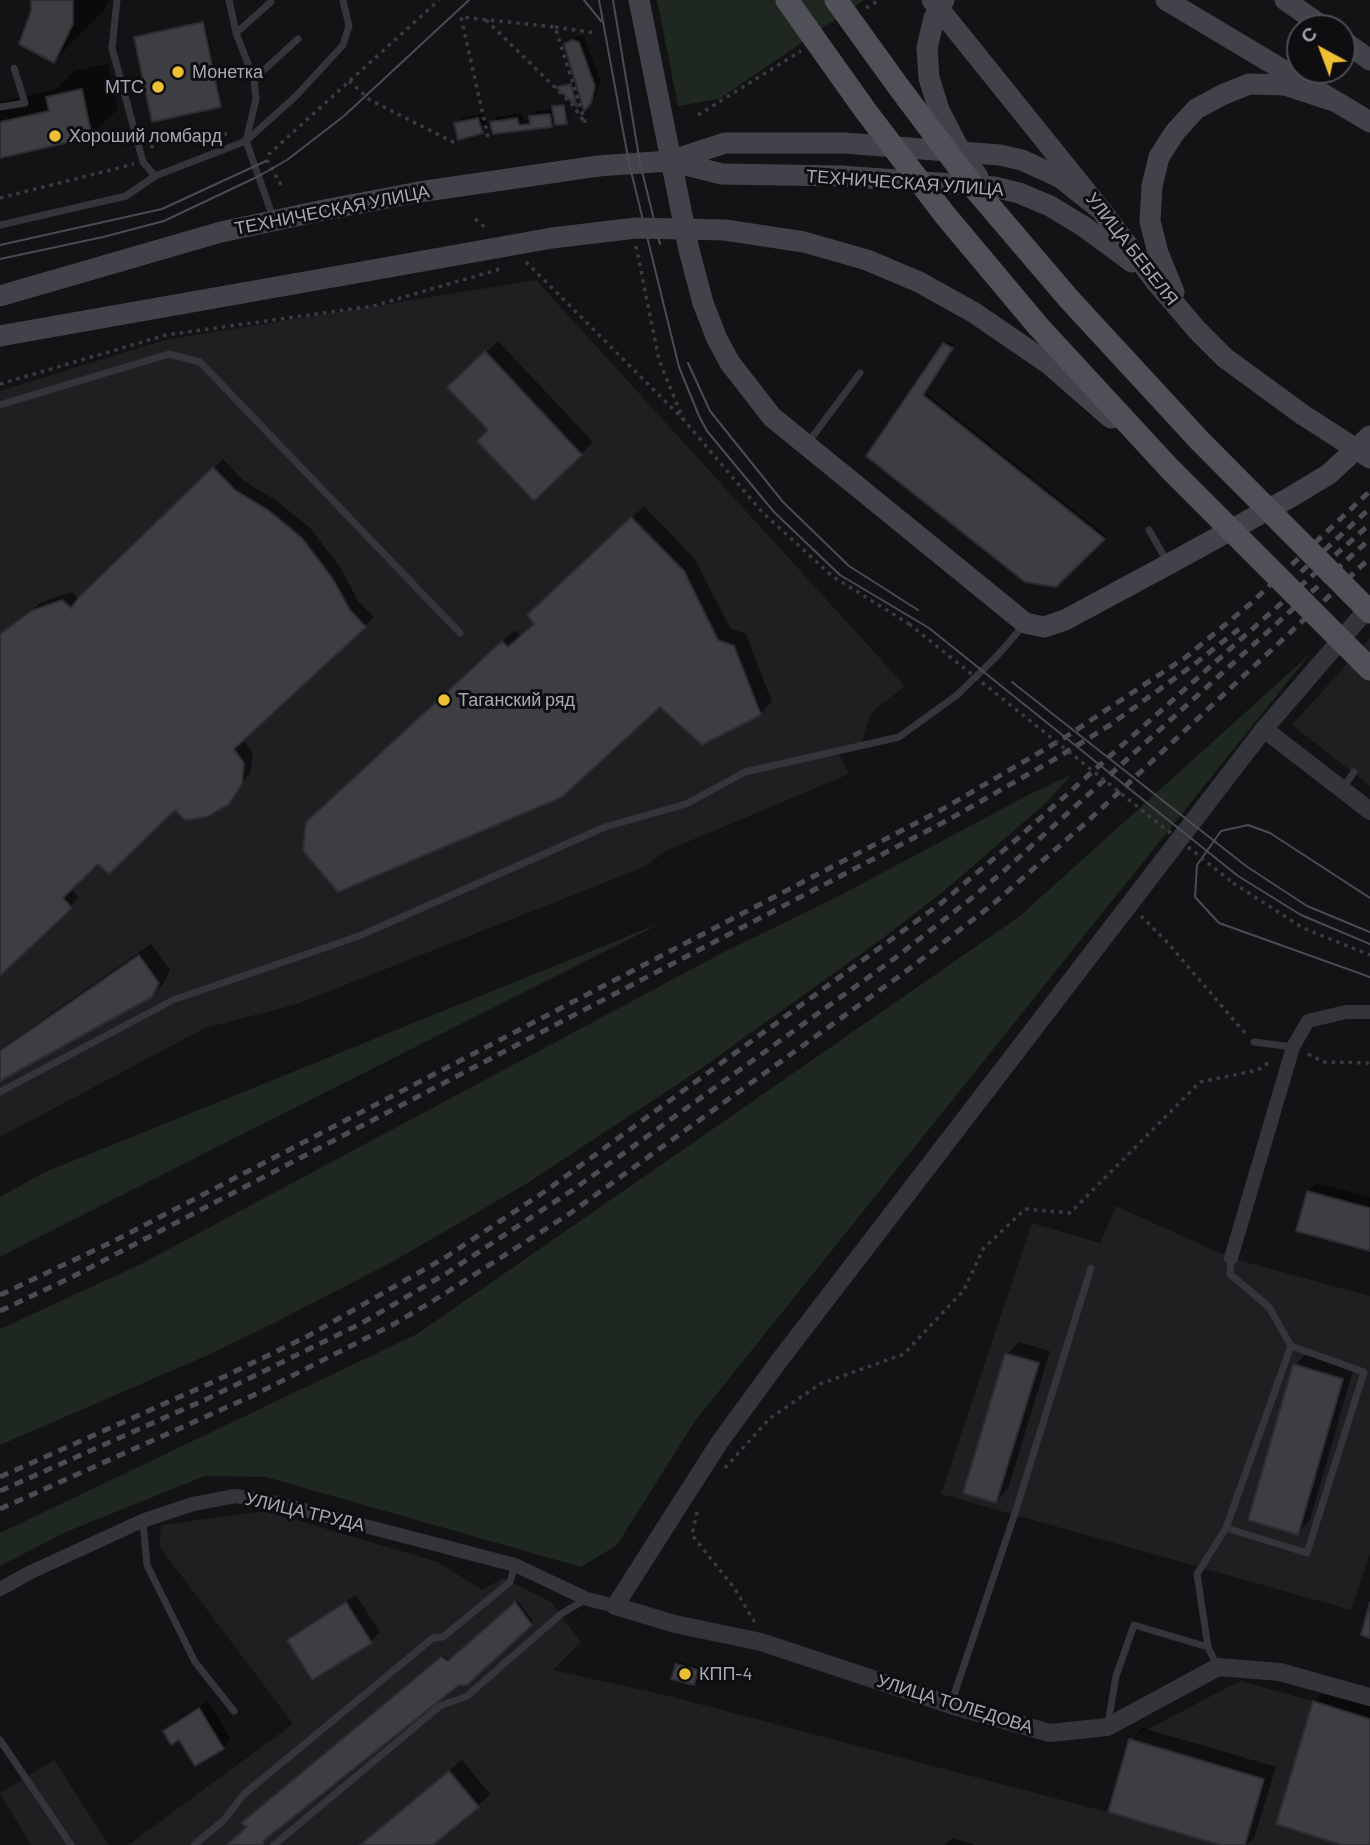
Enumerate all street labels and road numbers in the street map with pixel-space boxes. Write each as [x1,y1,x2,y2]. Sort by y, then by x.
street label: ТЕХНИЧЕСКАЯ УЛИЦА [806,165,1004,201]
street label: ТЕХНИЧЕСКАЯ УЛИЦА [233,181,431,239]
street label: УЛИЦА БЕБЕЛЯ [1081,188,1183,310]
street label: УЛИЦА ТРУДА [243,1488,367,1536]
street label: УЛИЦА ТОЛЕДОВА [874,1670,1036,1738]

